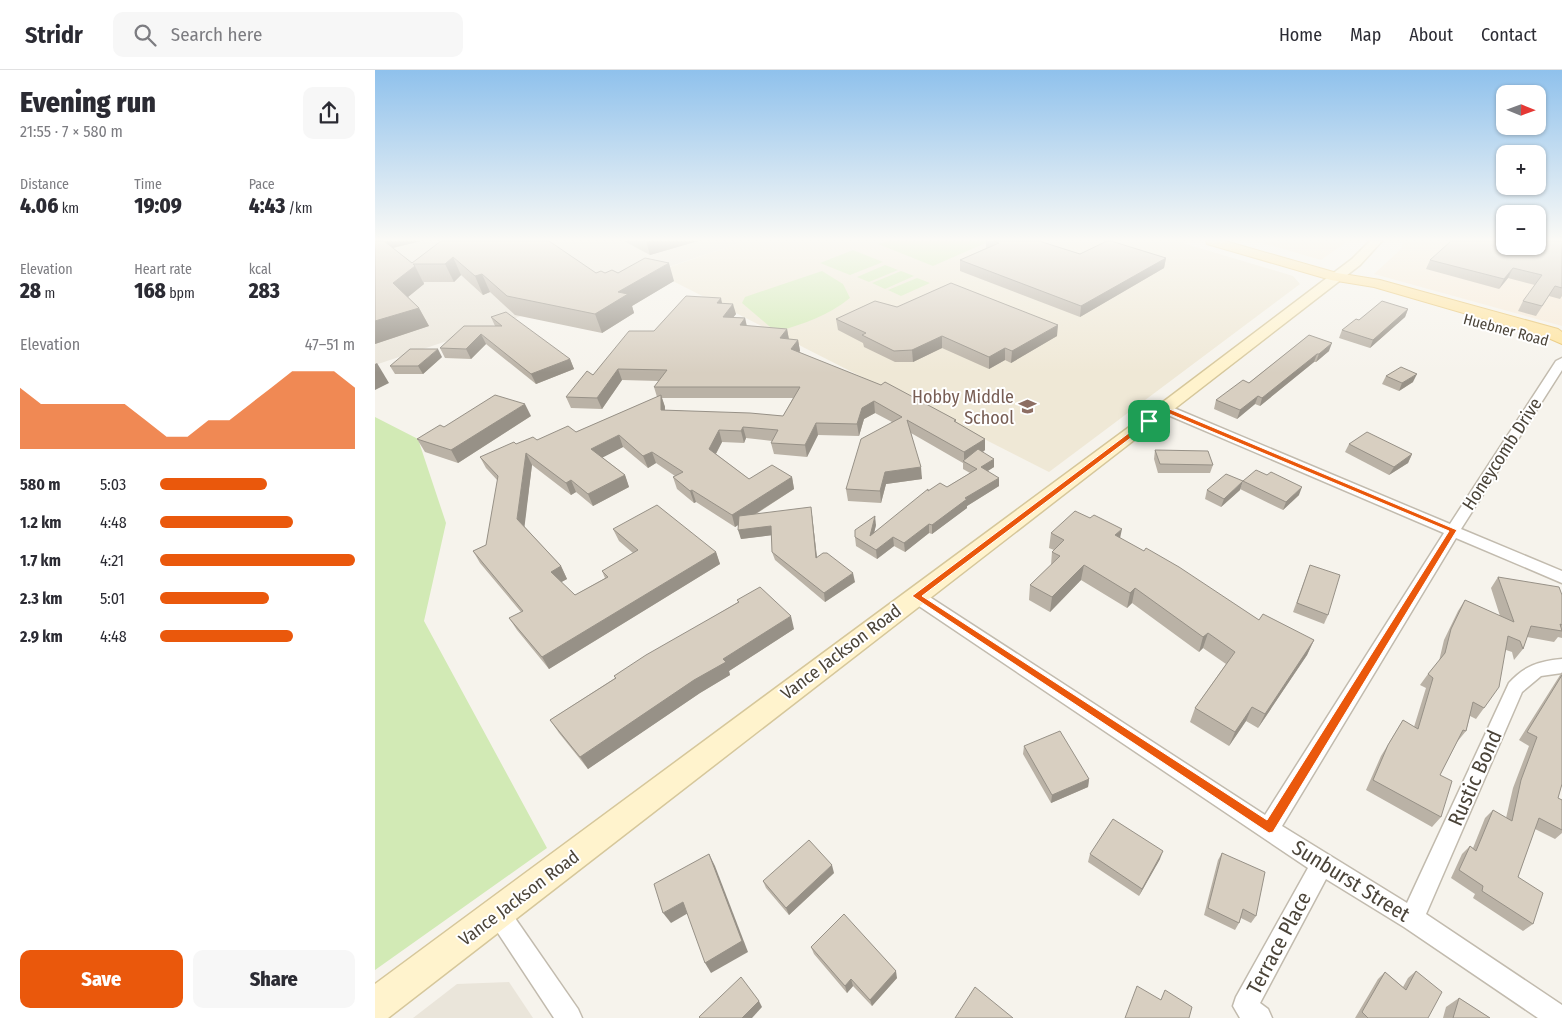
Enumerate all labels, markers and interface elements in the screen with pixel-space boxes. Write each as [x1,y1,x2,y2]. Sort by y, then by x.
search box [113,12,463,57]
text: Stridr [25,21,83,49]
icon: search [131,21,159,49]
text: Search here [171,23,262,46]
text: Home [1279,24,1322,46]
text: Map [1350,24,1381,46]
text: About [1409,24,1453,46]
text: Contact [1481,24,1537,46]
north arrow [1496,85,1546,135]
map controls [1496,85,1546,255]
text: Evening run [20,86,156,119]
button: share [303,87,355,139]
text: 21:55 · 7 × 580 m [20,122,123,141]
button: + [1496,145,1546,195]
text: Distance [20,176,69,193]
text: Time [134,176,162,193]
text: Pace [249,176,275,193]
text: 4.06 [20,193,58,219]
text: 19:09 [134,193,182,219]
text: 4:43 [249,193,285,219]
text: km [58,200,79,217]
text: /km [285,200,312,217]
button: − [1496,205,1546,255]
text: Elevation [20,261,73,278]
text: Heart rate [134,261,192,278]
text: kcal [249,261,271,278]
text: 28 [20,278,41,304]
text: 168 [134,278,166,304]
text: 283 [249,278,280,304]
text: m [41,285,55,302]
text: bpm [166,285,195,302]
street label: Huebner Road [1461,310,1551,350]
text: Elevation [20,335,80,354]
text: 47–51 m [305,335,355,354]
place label: Hobby Middle School [912,386,1014,429]
street label: Honeycomb Drive [1458,394,1546,514]
school or university icon: Hobby Middle School [1018,397,1038,417]
pin [1128,400,1170,442]
icon: arrive [1135,407,1163,435]
text: 580 m [20,475,61,494]
text: 5:03 [100,475,126,494]
text: 1.2 km [20,513,62,532]
text: 4:48 [100,513,127,532]
text: 1.7 km [20,551,61,570]
text: 4:21 [100,551,124,570]
text: 2.3 km [20,589,63,608]
text: 5:01 [100,589,125,608]
street label: Vance Jackson Road [776,600,906,704]
text: 2.9 km [20,627,63,646]
text: 4:48 [100,627,127,646]
street label: Rustic Bond [1442,726,1508,830]
street label: Sunburst Street [1287,834,1415,928]
street label: Vance Jackson Road [454,846,584,950]
street label: Terrace Place [1241,887,1317,999]
button: Save [20,950,183,1008]
button: Share [193,950,355,1008]

